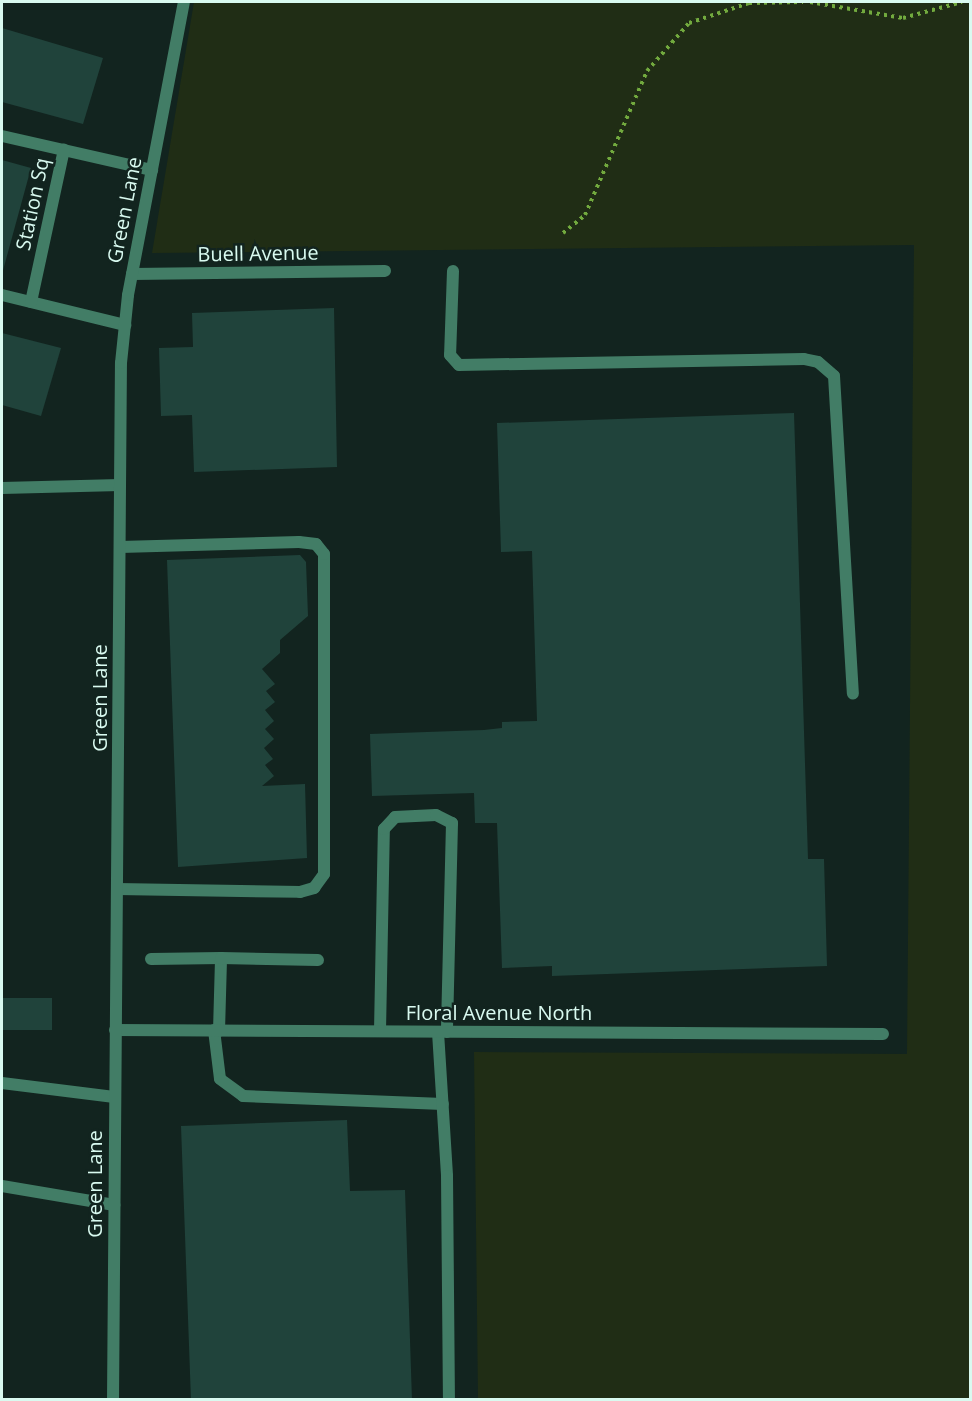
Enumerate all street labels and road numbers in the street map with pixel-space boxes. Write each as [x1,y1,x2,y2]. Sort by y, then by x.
street label: Station Sq [10,155,54,253]
street label: Green Lane [102,155,146,265]
street label: Buell Avenue [197,240,319,266]
street label: Green Lane [87,644,111,752]
street label: Floral Avenue North [406,1000,592,1024]
street label: Green Lane [82,1130,106,1238]

